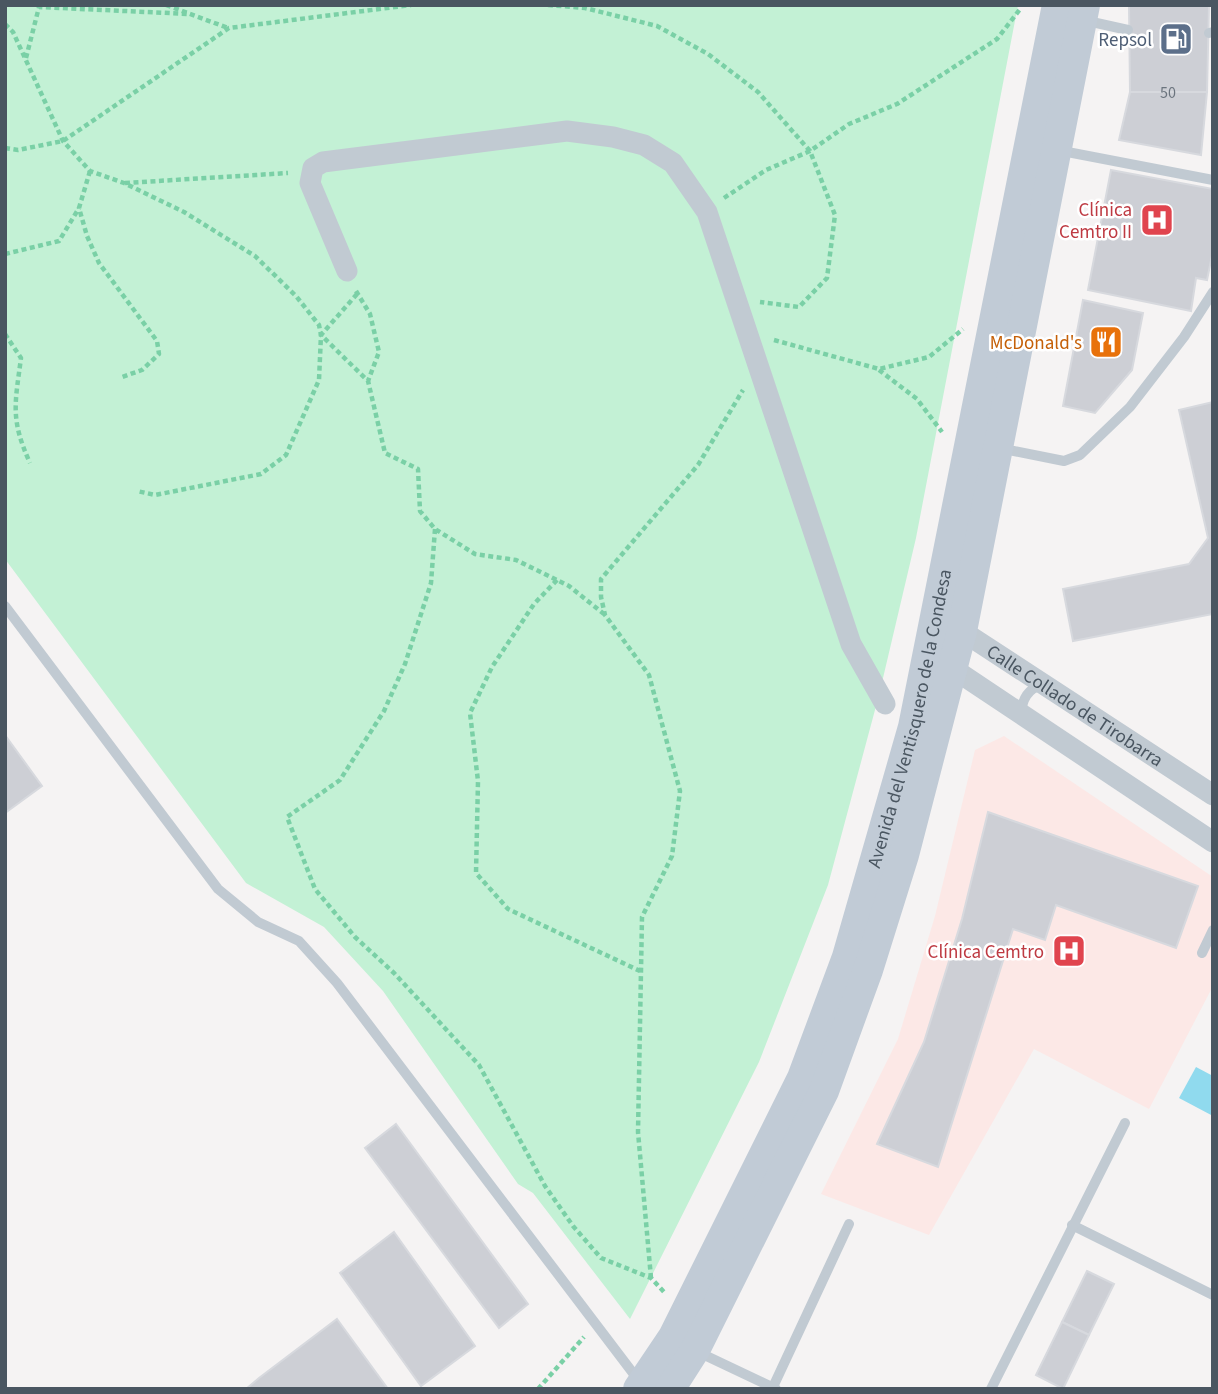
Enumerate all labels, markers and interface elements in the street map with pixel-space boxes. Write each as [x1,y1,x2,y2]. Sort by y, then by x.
fuel station icon: Repsol [1157,20,1195,58]
place label: Repsol [1098,27,1152,54]
house number: 50 [1160,82,1176,104]
place label: Clínica Cemtro II [1059,197,1132,246]
hospital icon: Clínica Cemtro II [1138,201,1176,239]
restaurant icon: McDonald's [1087,323,1125,361]
place label: McDonald's [990,330,1082,357]
street label: Avenida del Ventisquero de la Condesa [861,567,959,871]
street label: Calle Collado de Tirobarra [981,639,1168,774]
hospital icon: Clínica Cemtro [1050,932,1088,970]
place label: Clínica Cemtro [928,939,1044,966]

